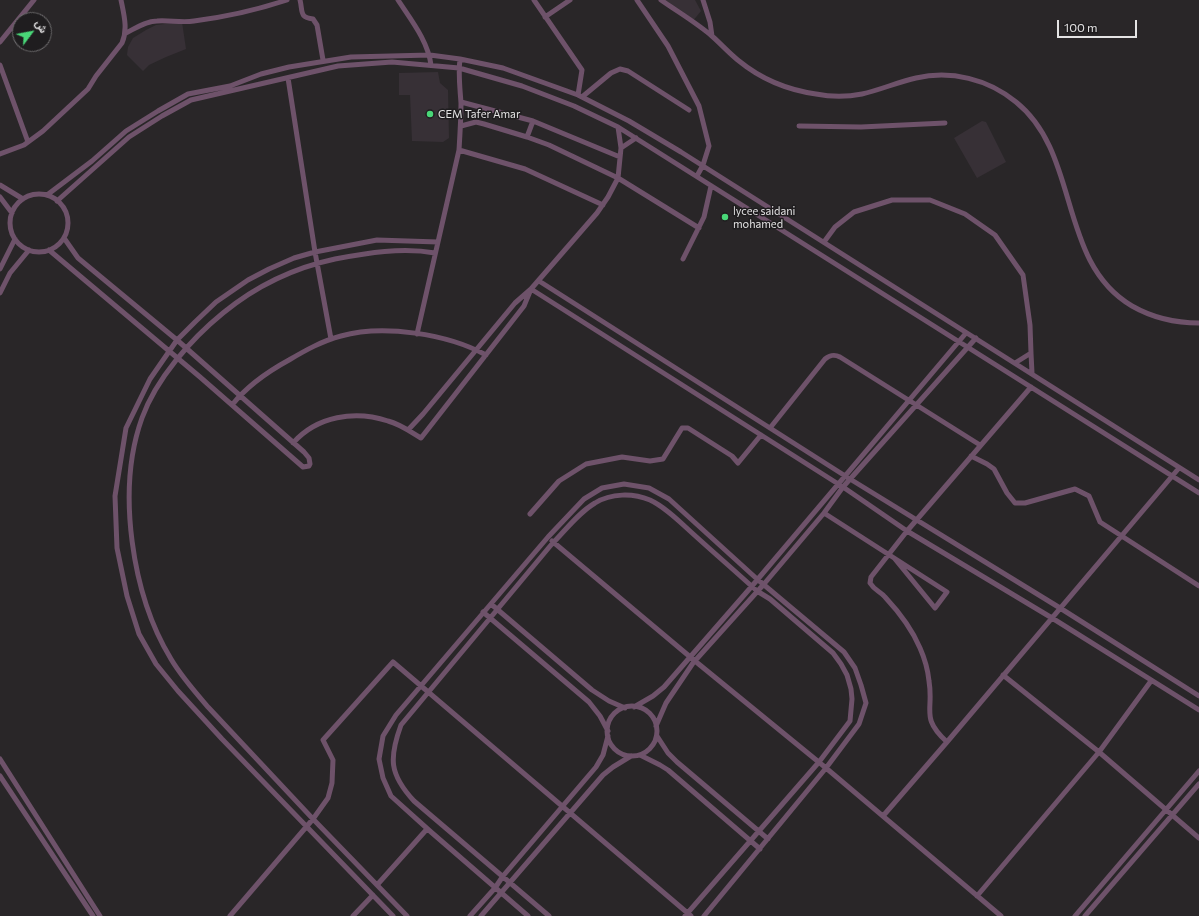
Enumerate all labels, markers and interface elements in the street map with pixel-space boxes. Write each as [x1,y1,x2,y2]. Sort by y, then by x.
north arrow [12,12,52,52]
scale bar [1059,12,1139,38]
text: ش [33,17,51,35]
text: 100 m [1064,20,1098,34]
place label: CEM Tafer Amar [438,107,520,121]
marker: CEM Tafer Amar [425,109,435,119]
place label: lycee saidani mohamed [733,204,795,230]
marker: lycee saidani mohamed [720,212,730,222]

